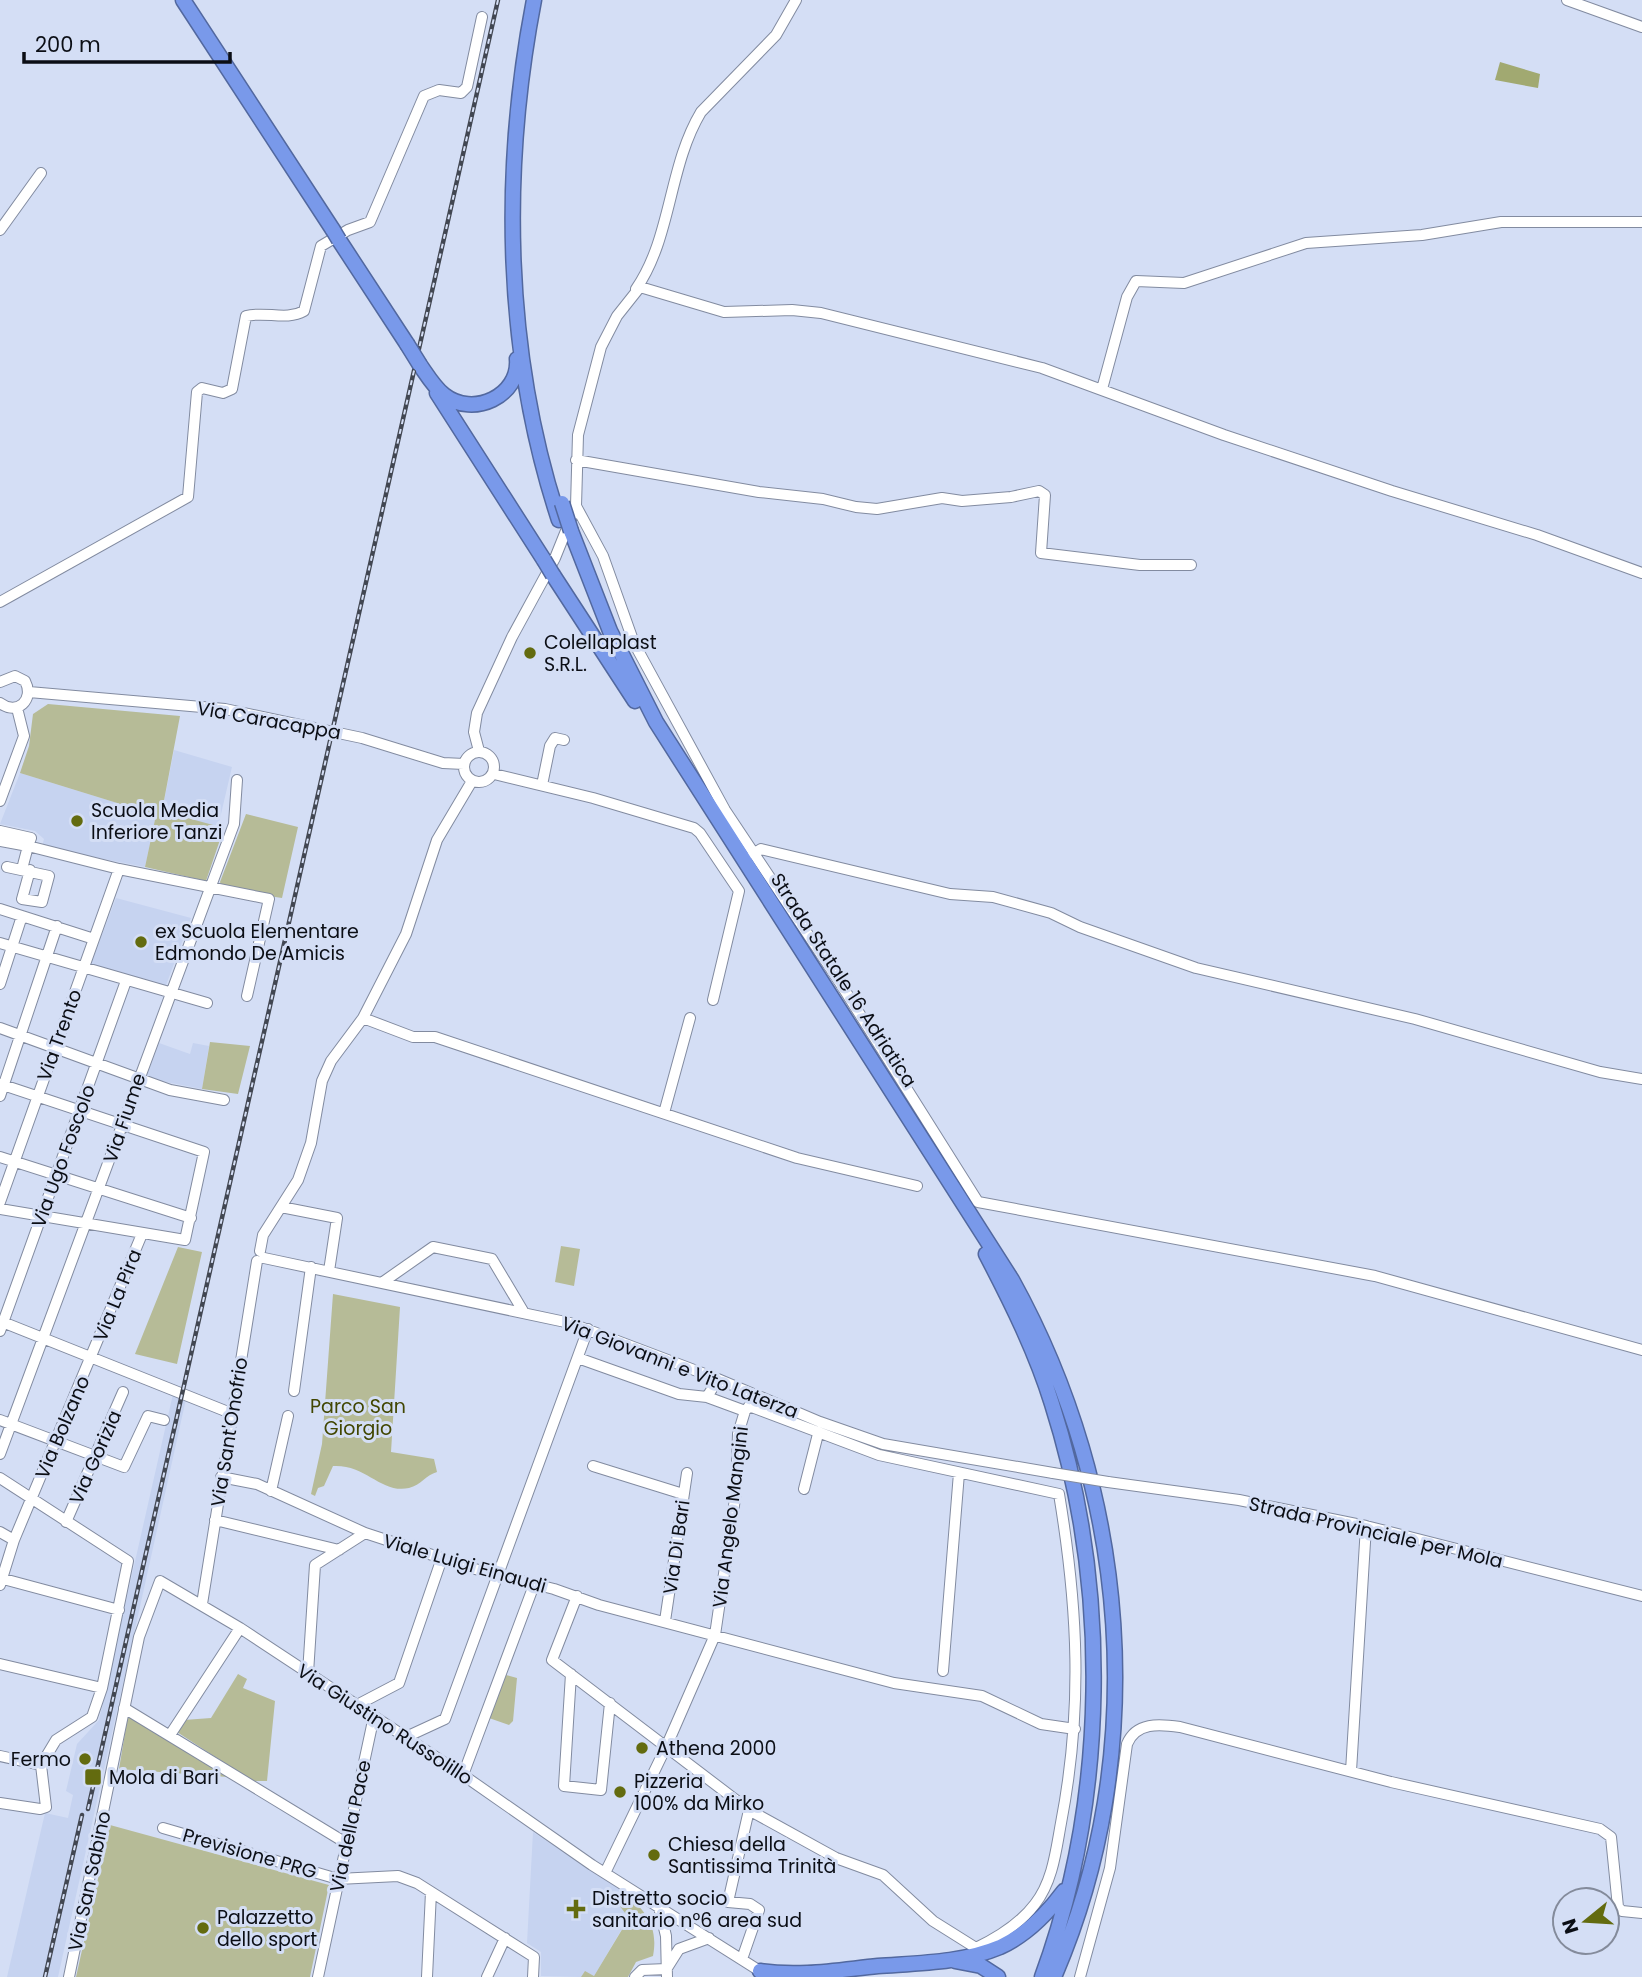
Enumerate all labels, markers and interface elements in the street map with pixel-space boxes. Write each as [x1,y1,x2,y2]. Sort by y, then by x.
scale bar [24,21,231,65]
text: 200 m [35,30,101,59]
place label: Colellaplast S.R.L. [544,629,657,678]
marker: Colellaplast S.R.L. [522,645,538,661]
street label: Via Caracappa [195,695,343,746]
place label: Scuola Media Inferiore Tanzi [91,797,222,846]
marker: Scuola Media Inferiore Tanzi [69,813,85,829]
street label: Strada Statale 16 Adriatica [764,868,923,1093]
place label: ex Scuola Elementare Edmondo De Amicis [155,918,359,967]
marker: ex Scuola Elementare Edmondo De Amicis [133,934,149,950]
street label: Via Trento [30,986,89,1085]
street label: Via Fiume [97,1070,152,1167]
street label: Via Ugo Foscolo [25,1081,102,1232]
street label: Via La Pira [87,1245,148,1345]
street label: Via Giovanni e Vito Laterza [558,1310,802,1425]
street label: Via Sant'Onofrio [204,1355,255,1509]
street label: Via Bolzano [29,1371,96,1483]
park label: Parco San Giorgio [310,1393,406,1442]
street label: Via Gorizia [63,1406,128,1509]
street label: Via Angelo Mangini [706,1425,755,1609]
street label: Strada Provinciale per Mola [1246,1490,1506,1575]
street label: Via Di Bari [657,1498,696,1596]
street label: Viale Luigi Einaudi [380,1527,550,1600]
street label: Via Giustino Russolillo [292,1657,478,1791]
place label: Athena 2000 [656,1735,776,1762]
marker: Athena 2000 [634,1740,650,1756]
place label: Fermo [11,1746,71,1773]
marker: Fermo [77,1751,93,1767]
street label: Via della Pace [323,1758,378,1895]
place label: Mola di Bari [109,1764,219,1791]
marker: Mola di Bari [83,1767,103,1787]
place label: Pizzeria 100% da Mirko [634,1768,764,1817]
marker: Pizzeria 100% da Mirko [612,1784,628,1800]
street label: Via San Sabino [61,1809,118,1954]
street label: Previsione PRG [180,1821,320,1886]
place label: Chiesa della Santissima Trinità [668,1831,836,1880]
marker: Chiesa della Santissima Trinità [646,1847,662,1863]
place label: Distretto socio sanitario n°6 area sud [592,1885,802,1934]
north arrow [1551,1886,1621,1956]
marker: Distretto socio sanitario n°6 area sud [566,1899,586,1919]
place label: Palazzetto dello sport [217,1904,317,1953]
text: N [1555,1915,1585,1937]
marker: Palazzetto dello sport [195,1920,211,1936]

